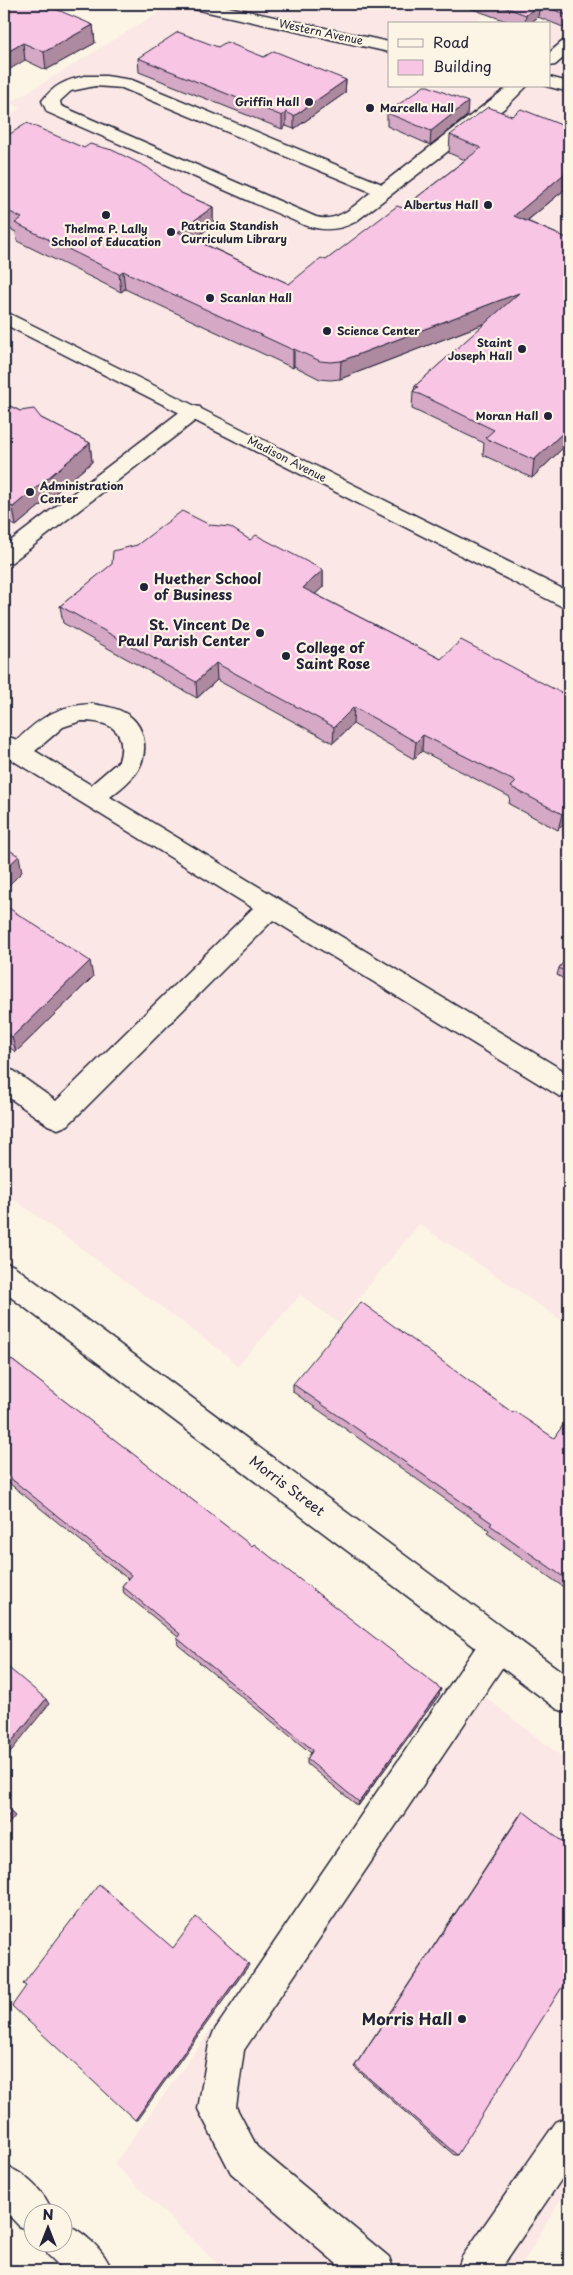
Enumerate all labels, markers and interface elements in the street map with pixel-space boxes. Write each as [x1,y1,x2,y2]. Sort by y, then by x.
street label: Western Avenue [277,14,365,49]
legend [388,22,550,88]
text: Road [433,30,469,53]
text: Building [433,54,492,77]
place label: Griffin Hall [235,93,299,110]
marker: Griffin Hall [303,96,315,108]
place label: Marcella Hall [380,99,454,116]
marker: Marcella Hall [364,102,376,114]
place label: Albertus Hall [404,196,478,213]
marker: Albertus Hall [482,199,494,211]
marker: Thelma P. Lally School of Education [100,209,112,221]
place label: Patricia Standish Curriculum Library [181,217,287,247]
place label: Thelma P. Lally School of Education [51,220,161,250]
marker: Patricia Standish Curriculum Library [165,226,177,238]
place label: Scanlan Hall [220,289,292,306]
marker: Scanlan Hall [204,292,216,304]
place label: Science Center [337,322,420,339]
marker: Science Center [321,325,333,337]
place label: Staint Joseph Hall [448,334,512,364]
marker: Staint Joseph Hall [516,343,528,355]
place label: Moran Hall [476,407,538,424]
marker: Moran Hall [542,410,554,422]
street label: Madison Avenue [245,431,330,486]
place label: Administration Center [39,477,124,507]
marker: Administration Center [24,486,36,498]
place label: Huether School of Business [154,568,261,605]
marker: Huether School of Business [138,581,150,593]
place label: St. Vincent De Paul Parish Center [118,614,251,651]
marker: St. Vincent De Paul Parish Center [254,627,266,639]
place label: College of Saint Rose [296,637,371,674]
marker: College of Saint Rose [280,650,292,662]
street label: Morris Street [245,1450,330,1521]
place label: Morris Hall [362,2006,452,2030]
marker: Morris Hall [456,2013,468,2025]
north arrow [22,2202,72,2252]
text: N [42,2204,54,2225]

